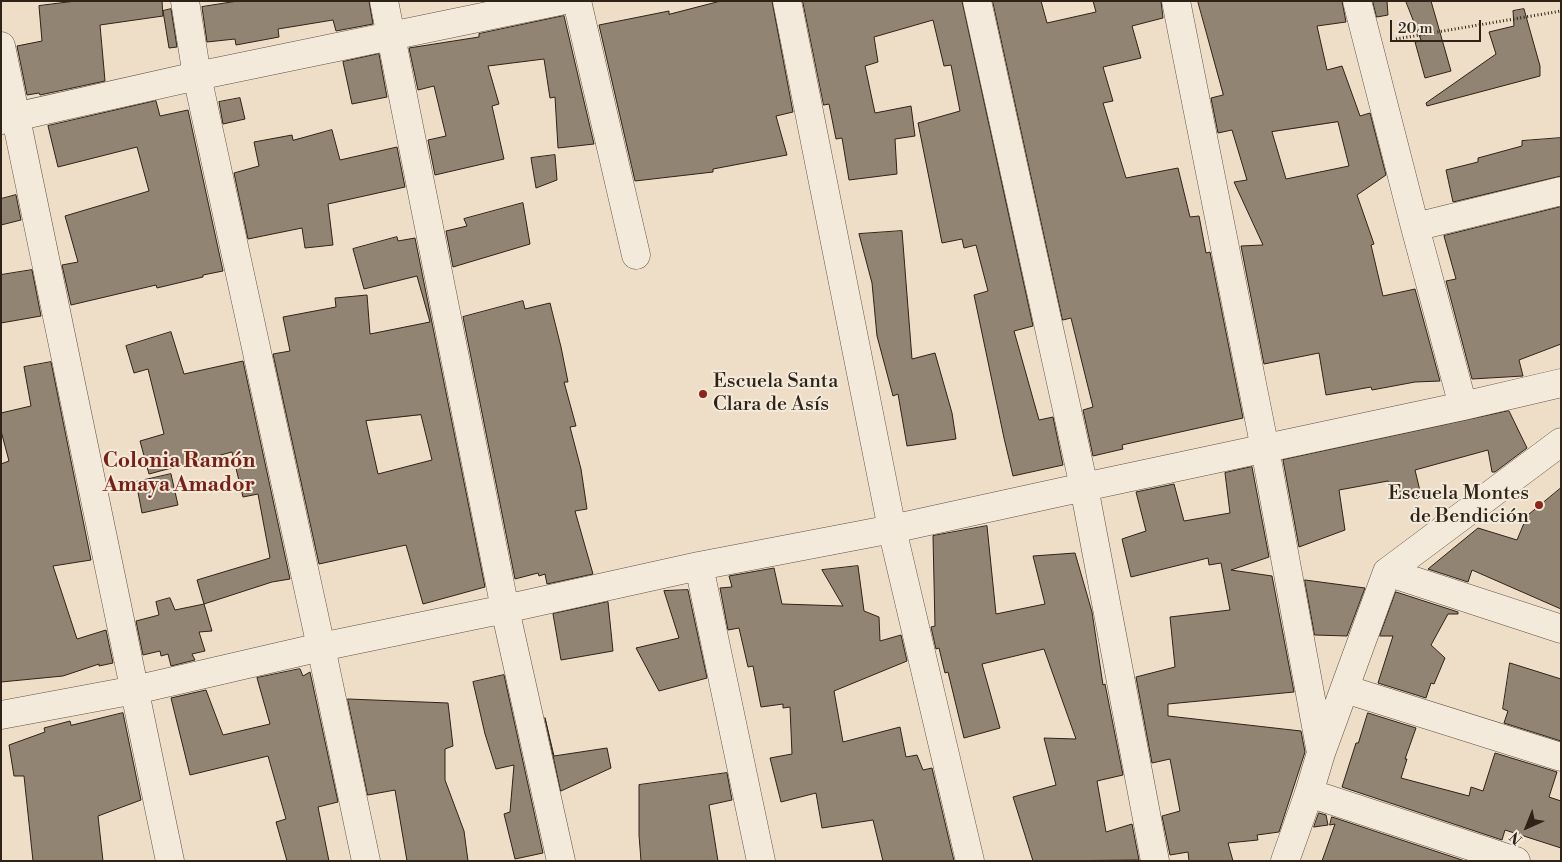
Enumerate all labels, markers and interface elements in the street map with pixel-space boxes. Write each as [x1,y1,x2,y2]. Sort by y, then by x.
scale bar [1392,10,1483,42]
text: 20 m [1398,19,1433,38]
place label: Escuela Santa Clara de Asís [713,370,838,417]
marker: Escuela Santa Clara de Asís [697,388,709,400]
district label: Colonia Ramón Amaya Amador [103,449,255,499]
place label: Escuela Montes de Bendición [1388,482,1529,529]
marker: Escuela Montes de Bendición [1533,499,1545,511]
north arrow [1502,802,1552,852]
text: N [1506,827,1527,848]

